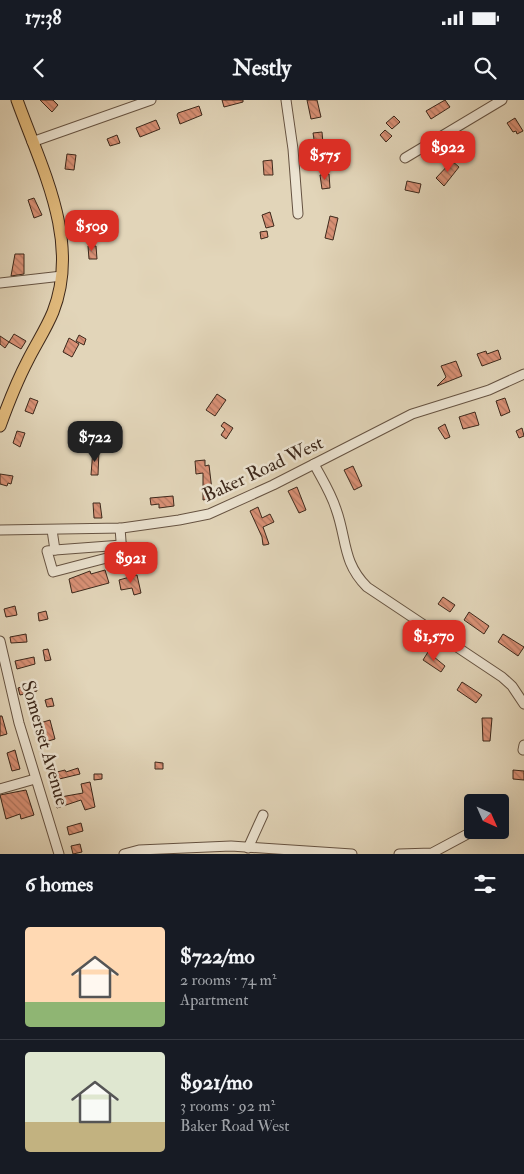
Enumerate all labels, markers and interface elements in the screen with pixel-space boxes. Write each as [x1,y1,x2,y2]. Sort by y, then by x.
text: 17:38 [25,6,61,30]
icon: back [25,54,53,82]
text: Nestly [233,54,291,82]
icon: search [471,54,499,82]
pin: $922 [418,130,478,173]
text: $922 [431,137,465,157]
pin: $575 [295,138,355,181]
text: $575 [310,145,340,165]
pin: $509 [62,210,122,252]
text: $509 [76,216,108,236]
pin: $722 [65,420,125,463]
text: $722 [79,427,111,447]
street label: Baker Road West [199,431,327,507]
pin: $921 [101,542,161,584]
text: $921 [115,548,147,568]
pin: $1,570 [393,620,475,662]
text: $1,570 [414,626,454,646]
street label: Somerset Avenue [16,678,74,808]
north arrow [464,794,509,839]
map controls [464,794,509,839]
icon: filters [471,870,499,898]
text: 6 homes [25,871,93,898]
text: $722/mo [180,943,255,970]
icon: home [65,947,125,1007]
text: 2 rooms · 74 m² [180,970,276,990]
text: Apartment [180,990,248,1010]
text: $921/mo [180,1069,253,1096]
icon: home [65,1072,125,1132]
text: 3 rooms · 92 m² [180,1096,275,1116]
text: Baker Road West [180,1116,290,1136]

